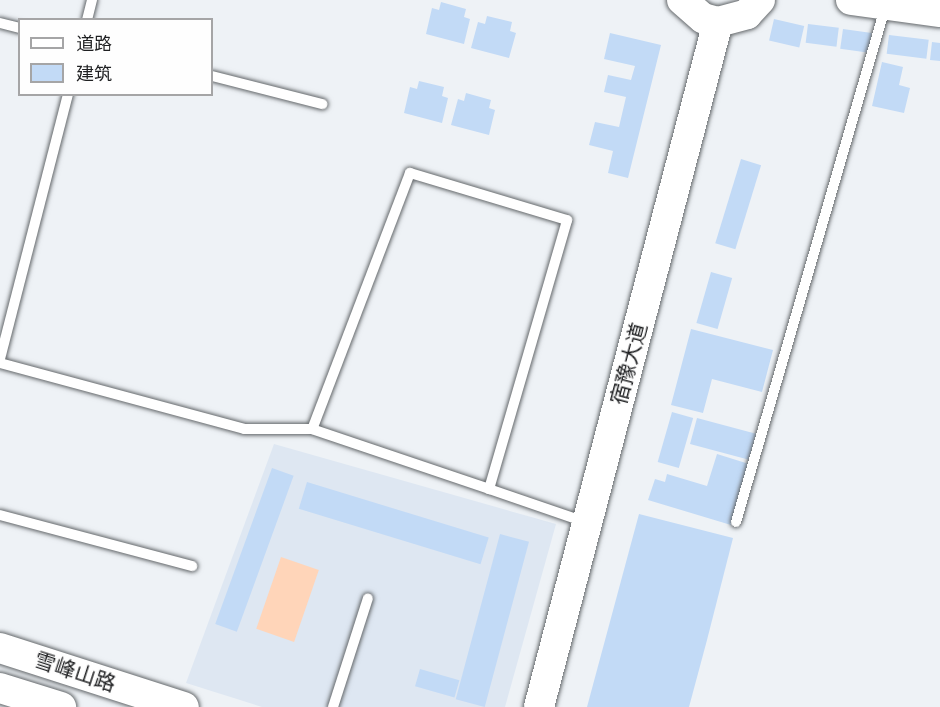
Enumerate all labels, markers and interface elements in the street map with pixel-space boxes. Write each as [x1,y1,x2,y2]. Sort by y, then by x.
legend [18,18,213,96]
text: 道路 [76,32,112,57]
text: 建筑 [76,62,112,87]
street label: 宿豫大道 [606,320,652,408]
street label: 雪峰山路 [31,647,119,697]

